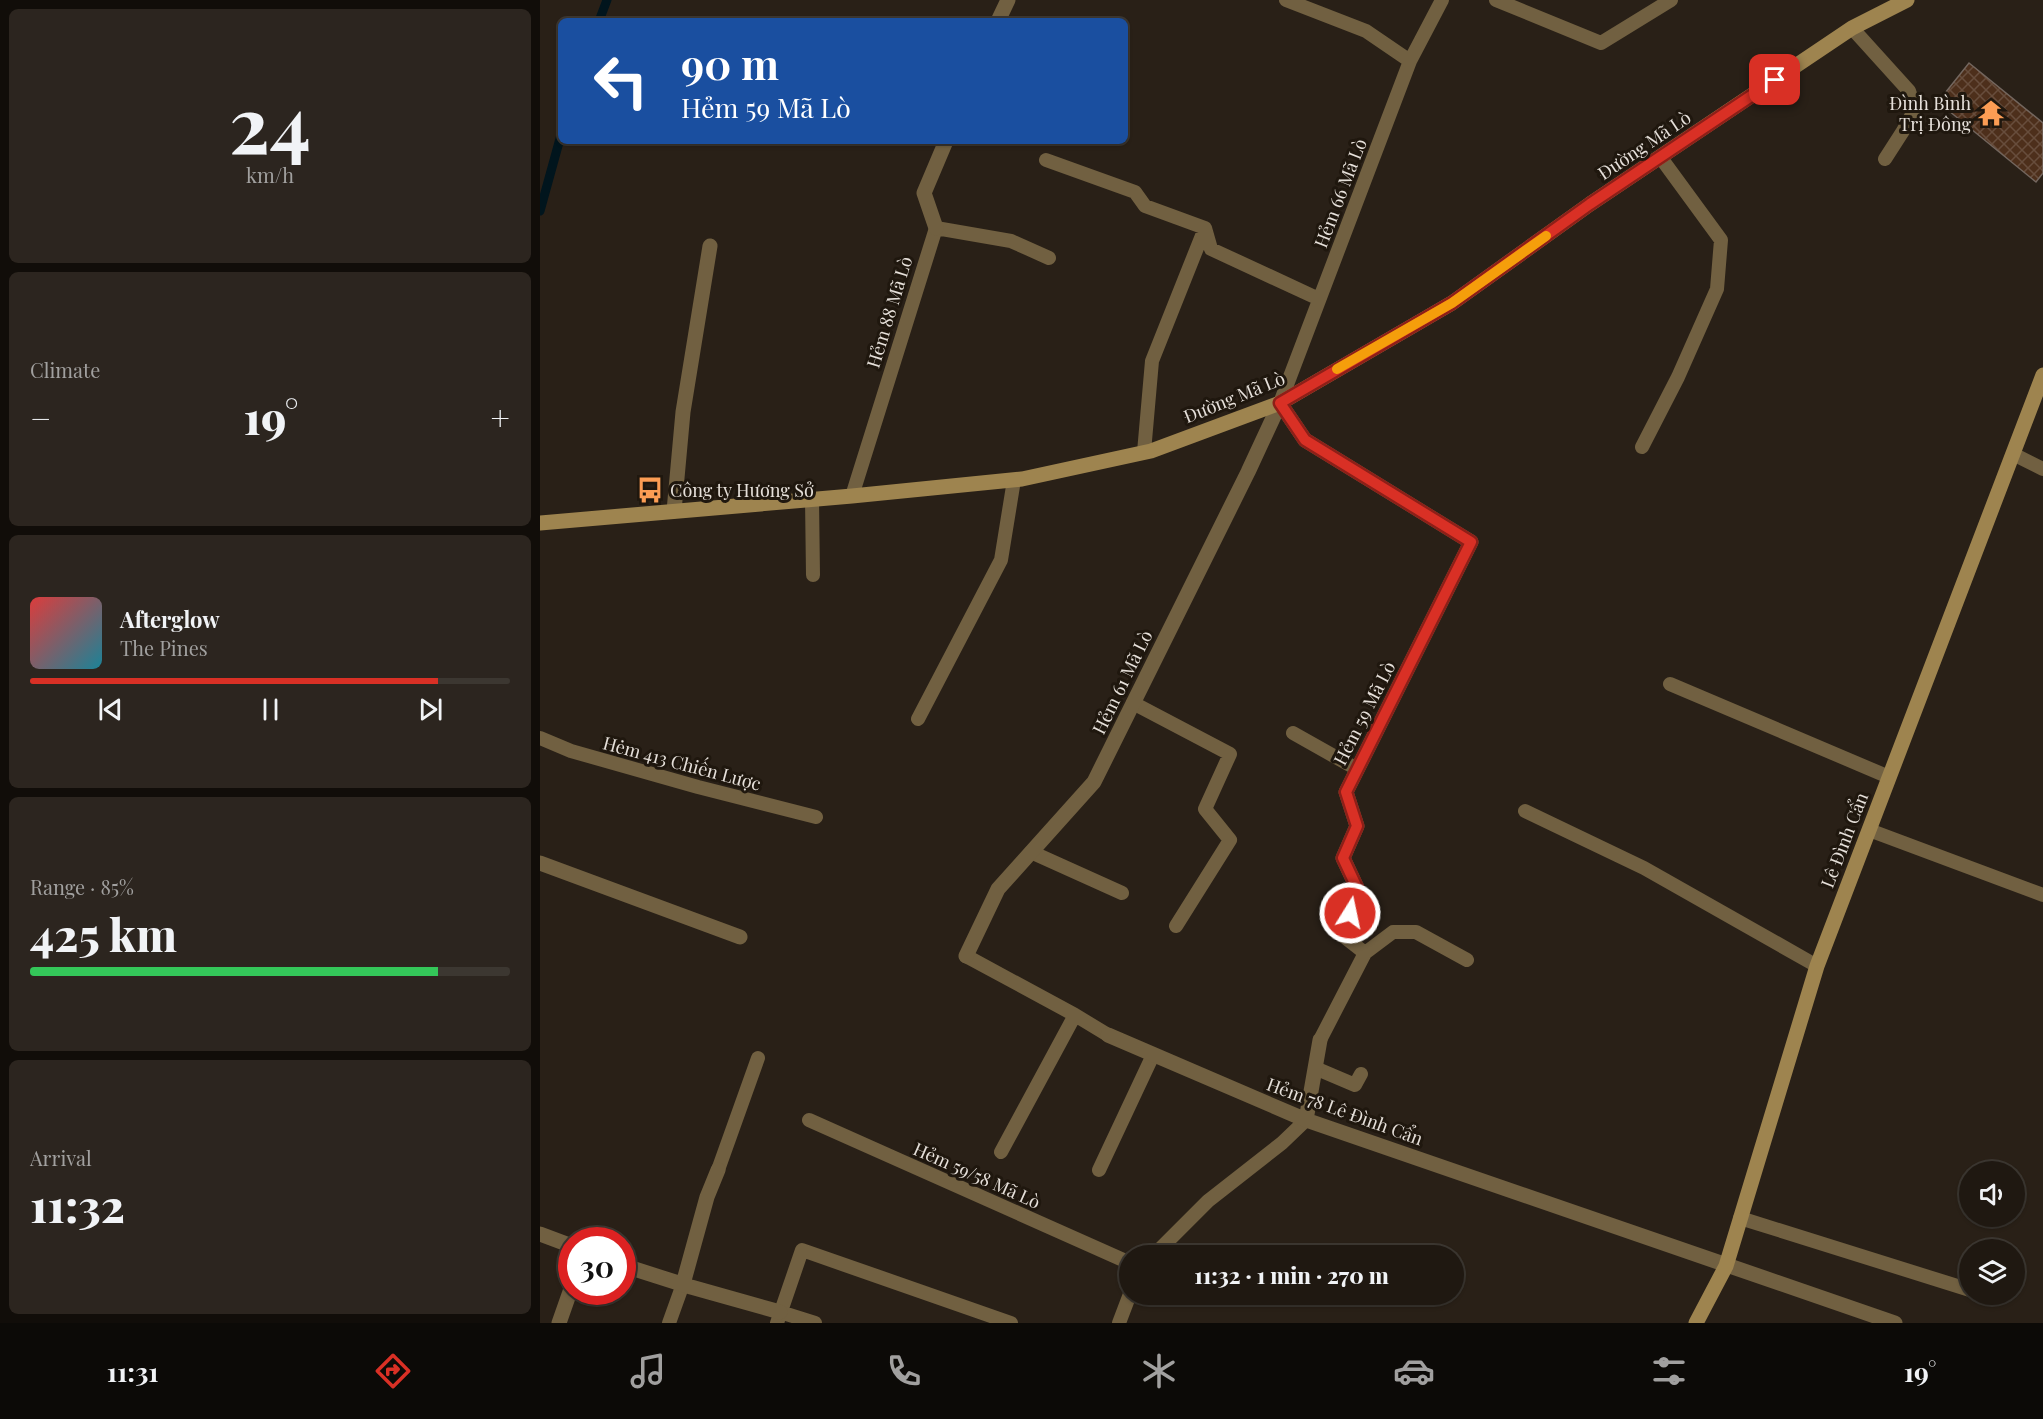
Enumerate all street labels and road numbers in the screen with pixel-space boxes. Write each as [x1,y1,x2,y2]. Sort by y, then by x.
street label: Đường Mã Lò [1593,105,1695,185]
street label: Hẻm 66 Mã Lò [1308,135,1372,251]
street label: Hẻm 88 Mã Lò [861,253,917,371]
street label: Đường Mã Lò [1180,366,1288,428]
street label: Hẻm 61 Mã Lò [1087,626,1158,738]
street label: Hẻm 59 Mã Lò [1328,657,1400,769]
street label: Hėm 413 Chiến Lược [600,728,764,796]
street label: Lê Đình Cẩn [1815,789,1873,891]
street label: Hẻm 78 Lê Đình Cẩn [1264,1072,1427,1150]
street label: Hẻm 59/58 Mã Lò [910,1136,1044,1214]

